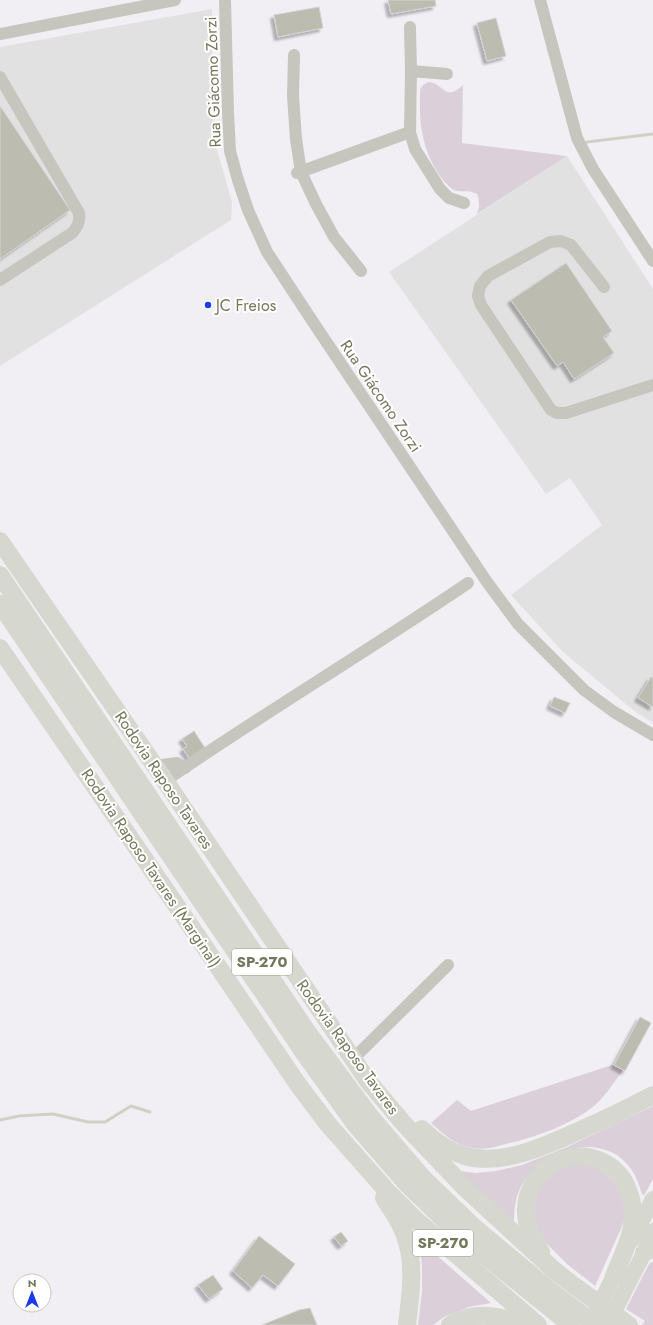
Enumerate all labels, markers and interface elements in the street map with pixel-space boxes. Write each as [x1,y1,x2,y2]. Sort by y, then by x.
street label: Rua Giácomo Zorzi [199,16,227,148]
place label: JC Freios [214,294,276,317]
marker: JC Freios [203,300,213,310]
street label: Rua Giácomo Zorzi [335,335,427,457]
street label: Rodovia Raposo Tavares [109,707,219,853]
street label: Rodovia Raposo Tavares (Marginal) [76,764,226,972]
road number: SP-270 [232,949,292,975]
street label: Rodovia Raposo Tavares [291,975,405,1119]
road number: SP-270 [413,1230,473,1256]
north arrow [12,1273,52,1313]
text: N [28,1275,36,1291]

